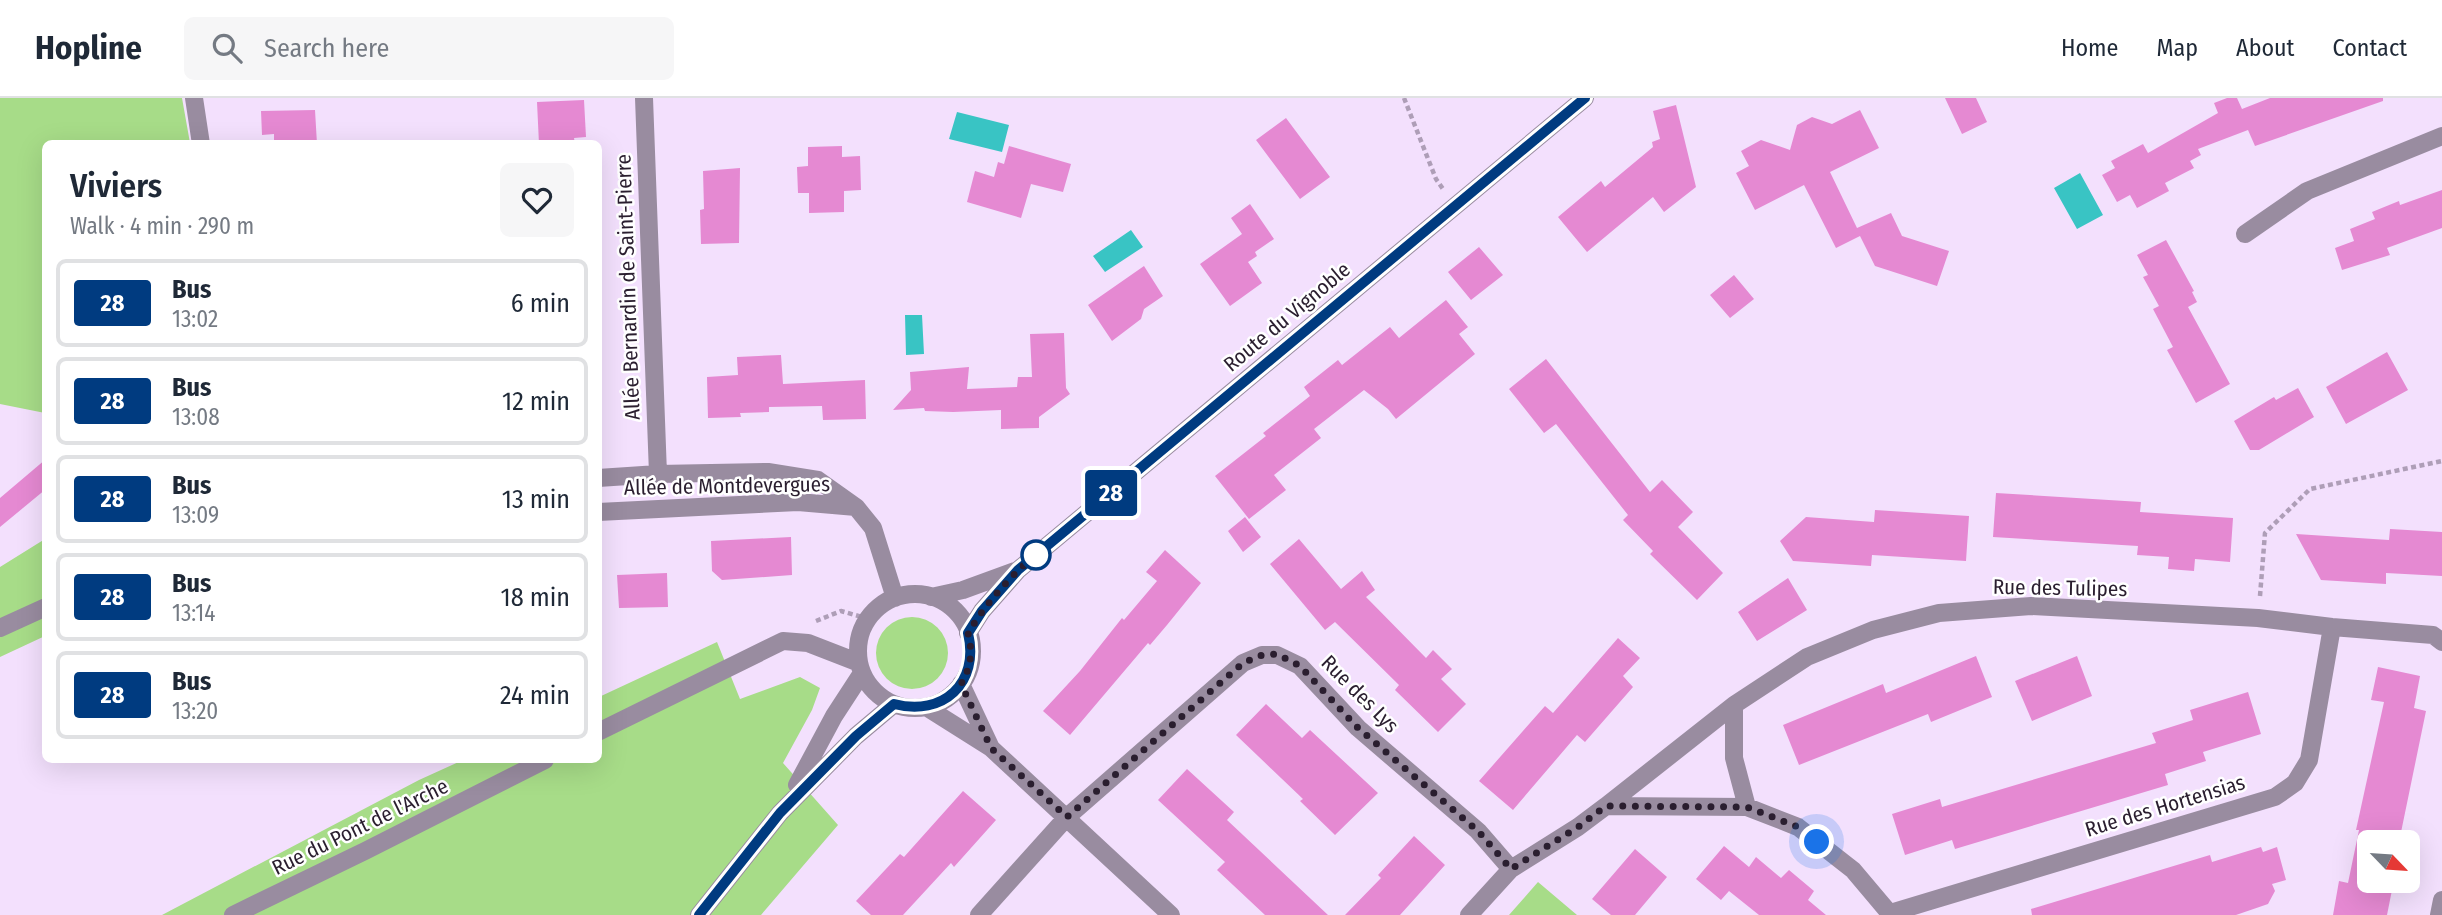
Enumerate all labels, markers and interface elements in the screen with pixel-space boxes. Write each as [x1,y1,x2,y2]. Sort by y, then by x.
search box [184,17,674,80]
text: Hopline [35,28,142,68]
icon: search [208,29,246,67]
text: Search here [264,33,389,64]
text: Home [2061,34,2118,62]
text: Map [2156,34,2198,62]
text: About [2236,34,2294,62]
text: Contact [2332,34,2407,62]
street label: Allée Bernardin de Saint-Pierre [610,154,646,420]
button: heart [500,163,574,237]
text: Viviers [70,166,162,206]
text: Walk · 4 min · 290 m [70,212,254,240]
street label: Route du Vignoble [1218,257,1356,377]
text: Bus [172,274,211,305]
text: 6 min [511,288,570,319]
text: 28 [101,289,124,317]
text: 13:02 [172,305,218,333]
text: Bus [172,372,211,403]
text: 12 min [502,386,570,417]
text: 28 [101,387,124,415]
text: 13:08 [172,403,220,431]
text: Bus [172,470,211,501]
line badge: 28 [1080,470,1142,516]
street label: Allée de Montdevergues [624,471,830,501]
text: 28 [1099,479,1123,507]
text: 13 min [502,484,570,515]
text: 28 [101,485,124,513]
text: 13:09 [172,501,219,529]
unlabelled marker [1021,540,1051,570]
text: Bus [172,568,211,599]
street label: Rue des Tulipes [1993,574,2127,602]
text: 18 min [501,582,570,613]
text: 28 [101,583,124,611]
text: 13:14 [172,599,215,627]
street label: Rue des Lys [1316,650,1404,738]
text: Bus [172,666,211,697]
text: 24 min [500,680,570,711]
text: 28 [101,681,124,709]
text: 13:20 [172,697,218,725]
street label: Rue des Hortensias [2082,769,2248,843]
street label: Rue du Pont de l'Arche [268,773,452,881]
your location [1799,824,1834,859]
north arrow [2357,830,2420,892]
map controls [2357,830,2420,893]

